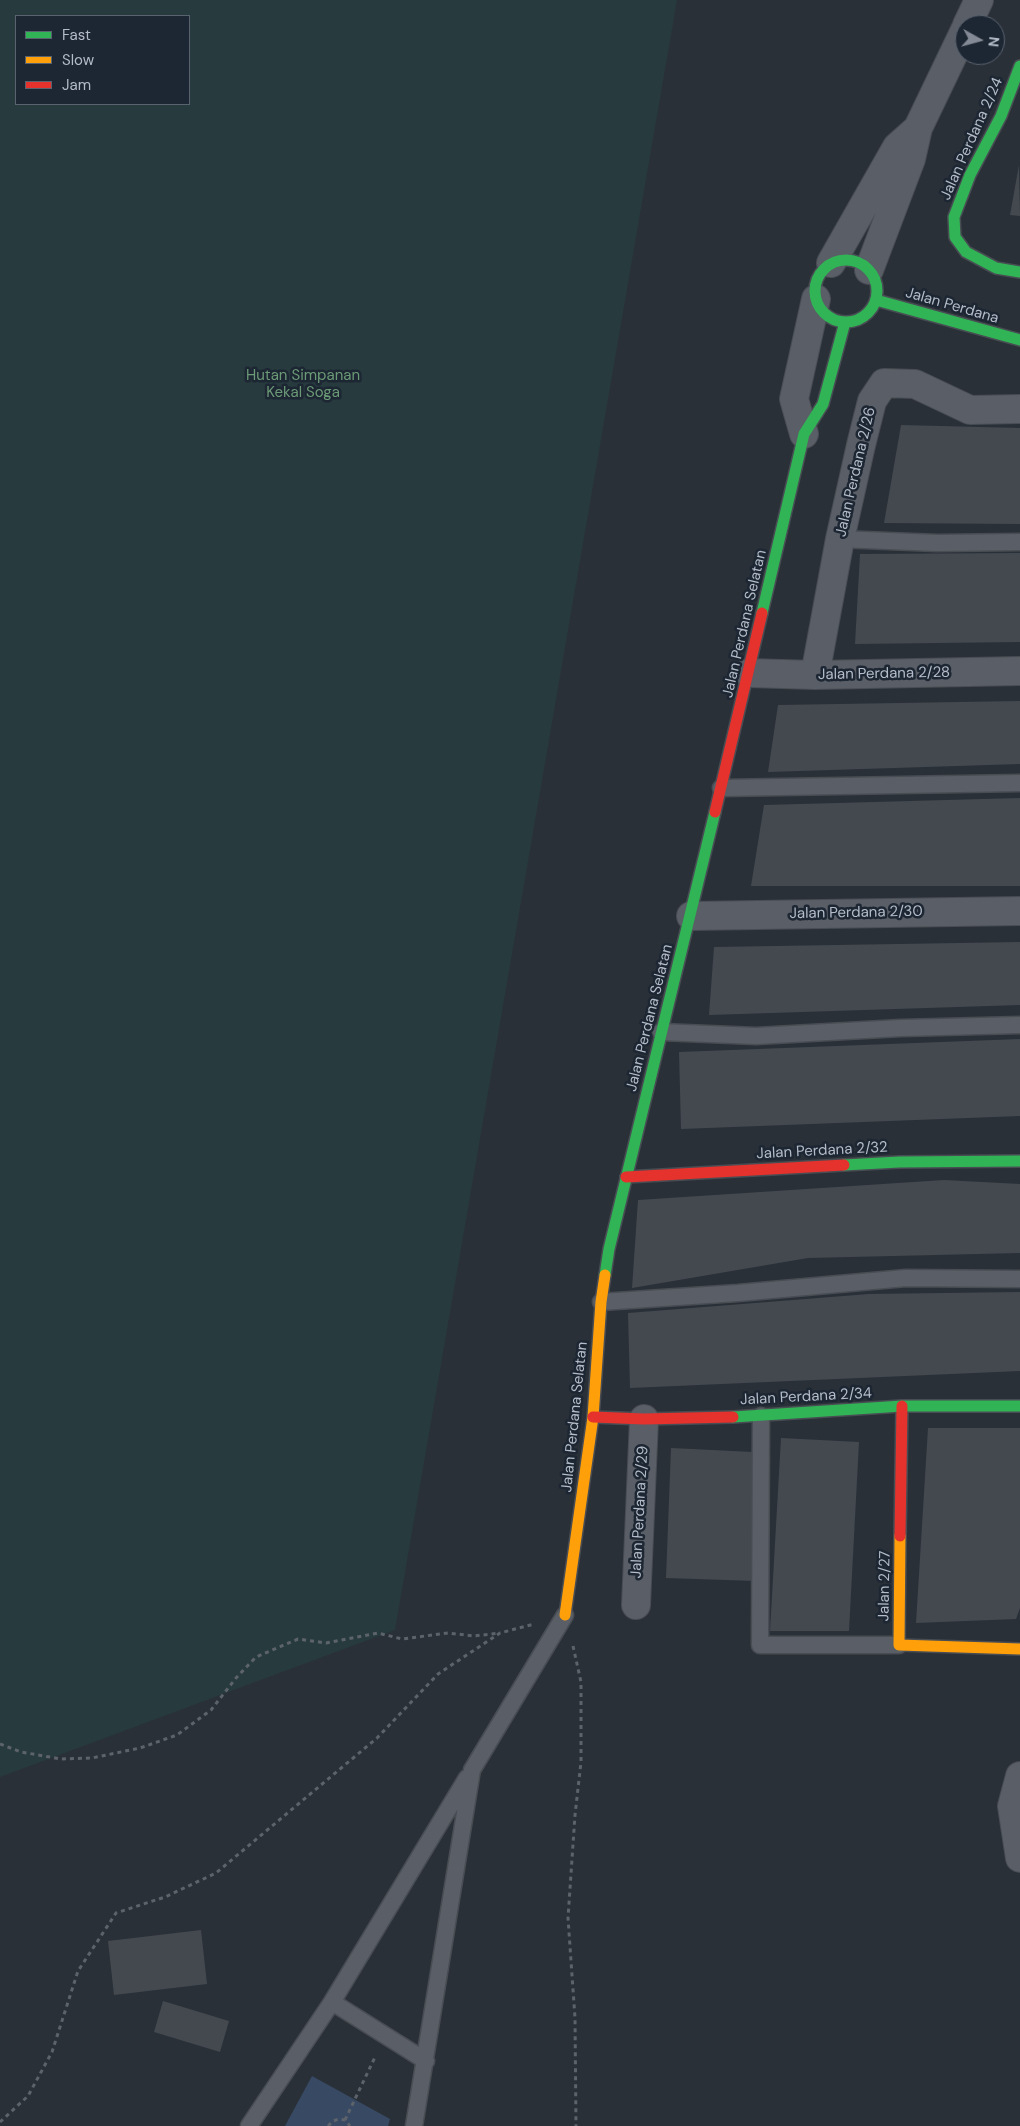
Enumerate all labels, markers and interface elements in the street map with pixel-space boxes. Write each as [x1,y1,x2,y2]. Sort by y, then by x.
legend [15,15,190,105]
north arrow [955,15,1005,65]
text: Fast [62,25,91,45]
text: N [984,36,1003,48]
text: Slow [62,50,94,70]
text: Jam [62,75,91,95]
street label: Jalan Perdana 2/24 [937,75,1007,203]
street label: Jalan Perdana [903,284,1001,328]
park label: Hutan Simpanan Kekal Soga [246,367,360,402]
street label: Jalan Perdana 2/26 [832,405,880,539]
street label: Jalan Perdana Selatan [719,548,771,700]
street label: Jalan Perdana 2/28 [818,664,950,684]
street label: Jalan Perdana 2/30 [789,903,923,923]
street label: Jalan Perdana Selatan [623,942,677,1094]
street label: Jalan Perdana 2/32 [756,1139,888,1163]
street label: Jalan Perdana Selatan [558,1341,592,1493]
street label: Jalan Perdana 2/34 [740,1385,872,1409]
street label: Jalan Perdana 2/29 [628,1445,652,1579]
street label: Jalan 2/27 [875,1551,895,1621]

